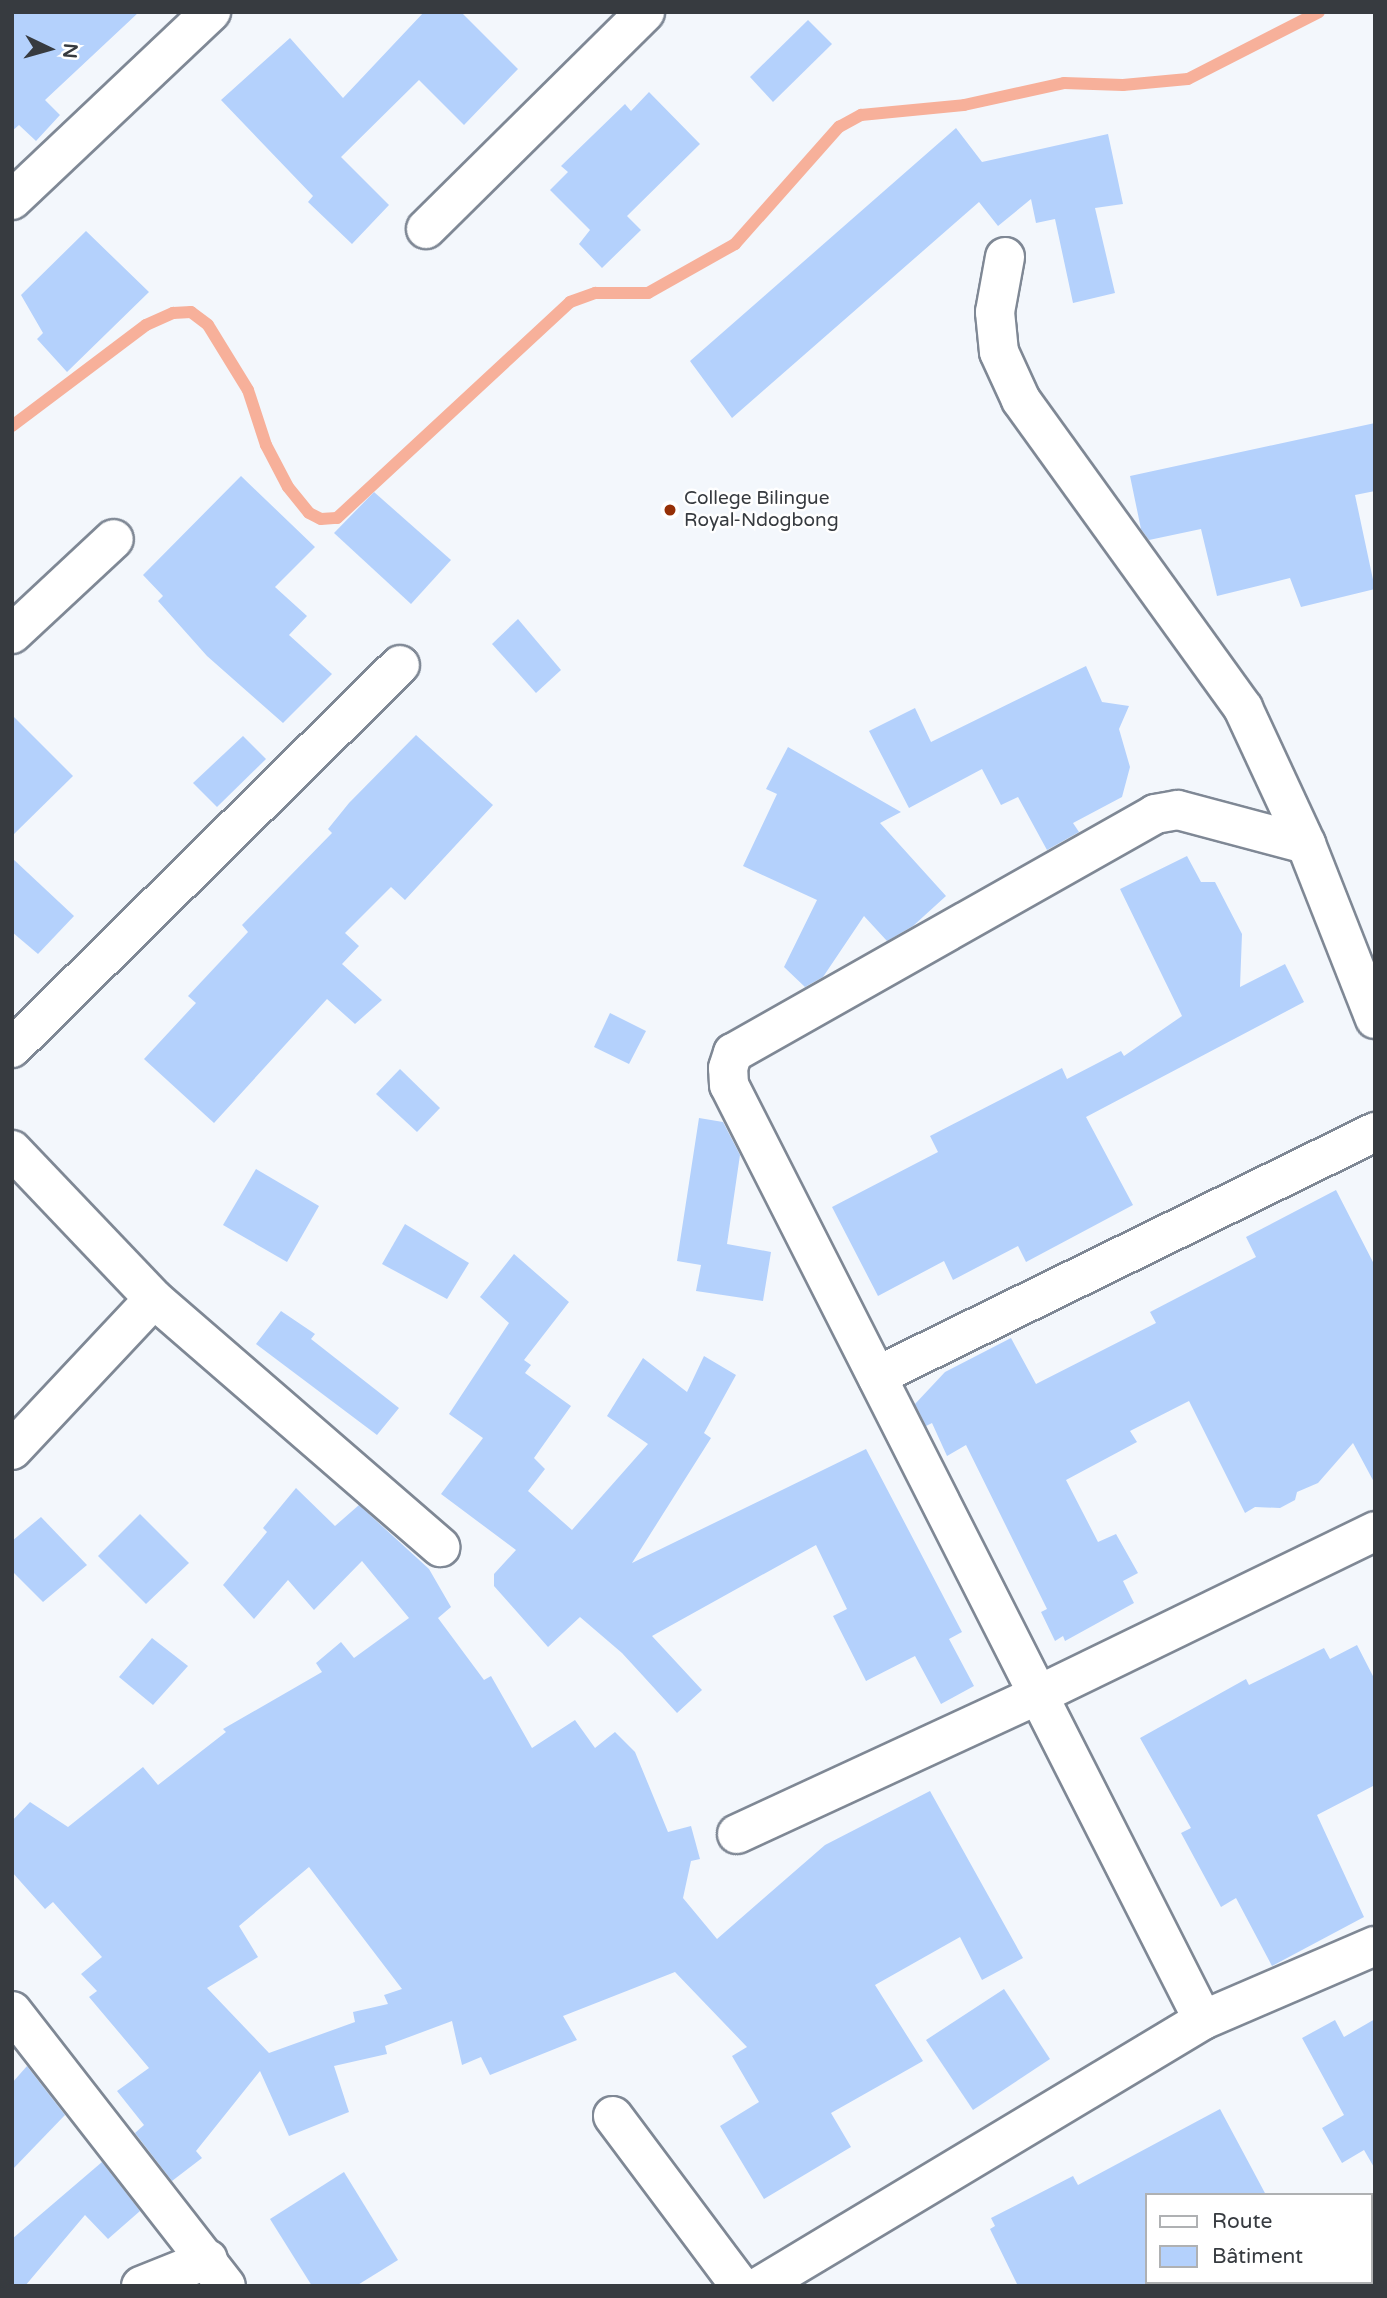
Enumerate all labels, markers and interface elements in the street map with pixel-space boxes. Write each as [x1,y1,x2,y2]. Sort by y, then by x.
north arrow [14,14,84,84]
text: N [58,42,82,59]
place label: College Bilingue Royal-Ndogbong [684,488,839,532]
marker: College Bilingue Royal-Ndogbong [662,502,678,518]
legend [1146,2193,1373,2284]
text: Route [1212,2209,1272,2234]
text: Bâtiment [1212,2244,1303,2269]

